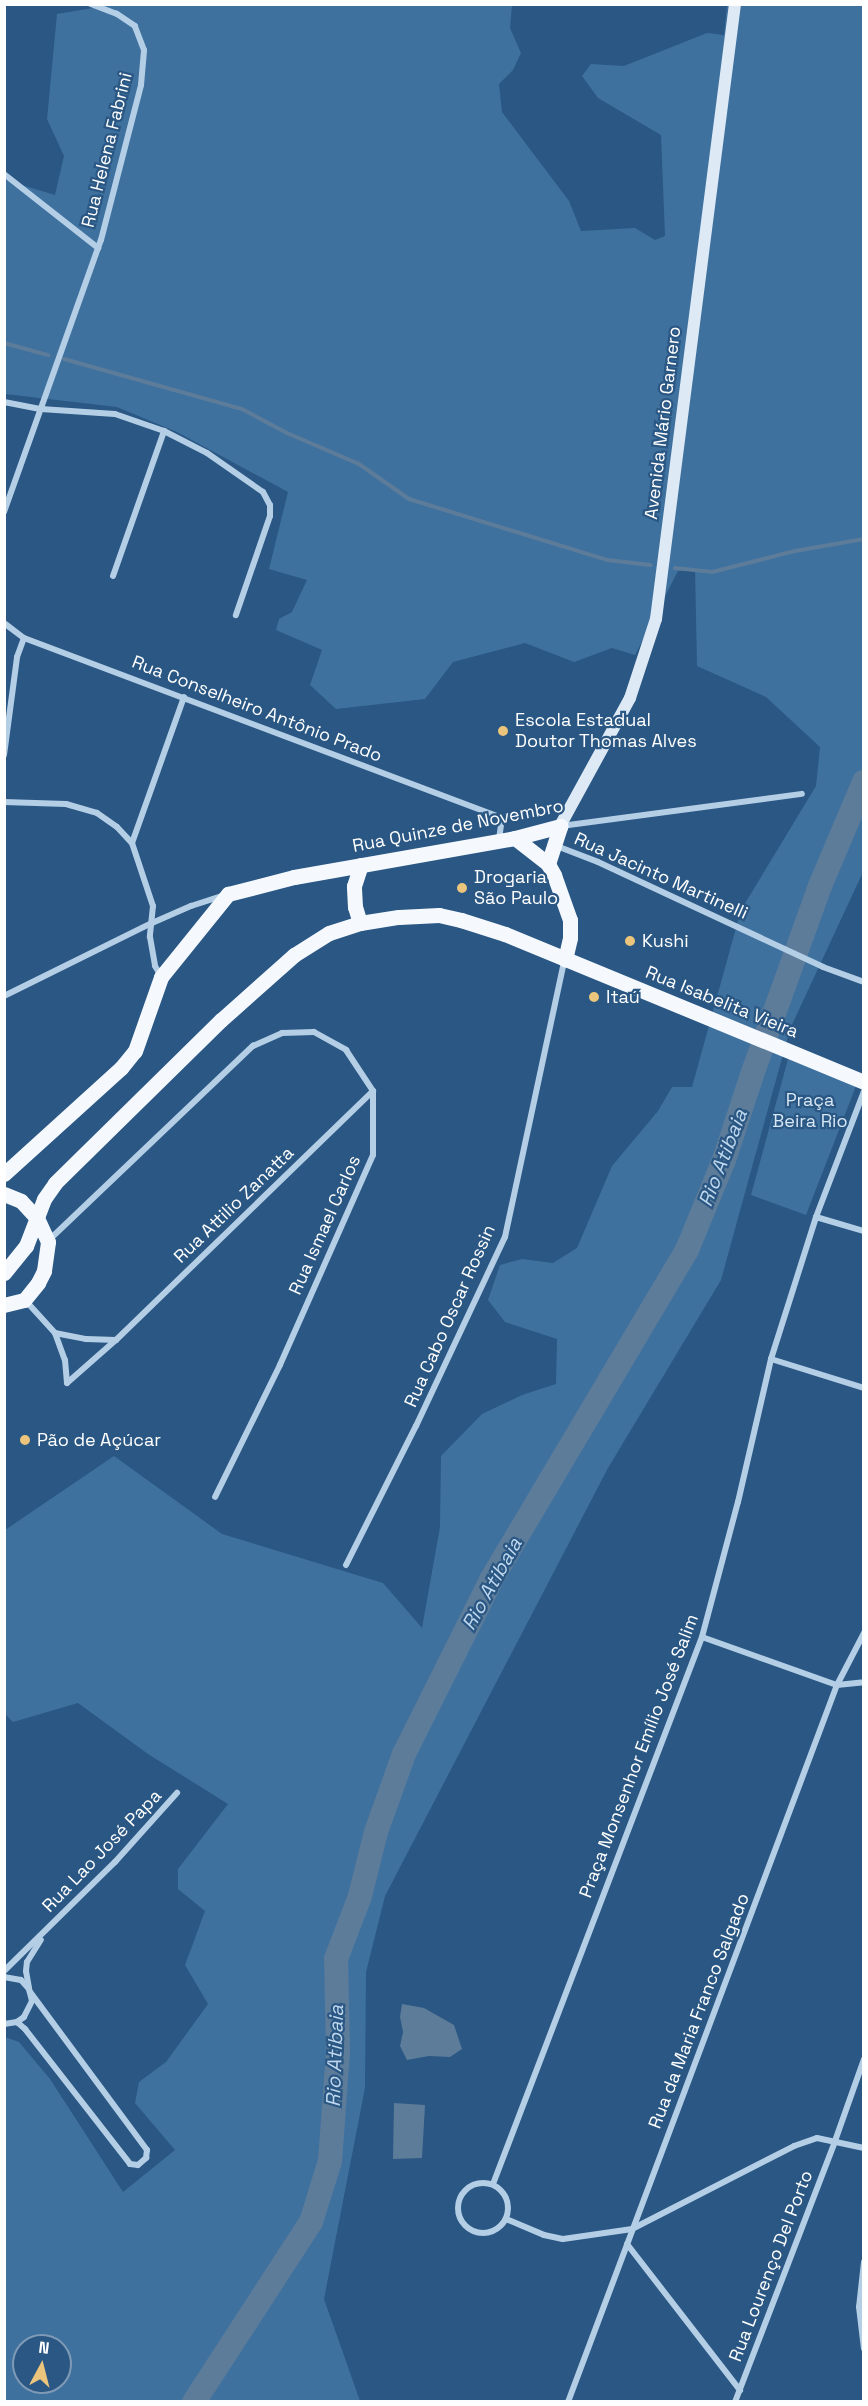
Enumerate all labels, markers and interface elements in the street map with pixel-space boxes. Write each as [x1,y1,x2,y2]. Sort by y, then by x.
street label: Rua Helena Fabrini [77,70,137,230]
street label: Avenida Mário Garnero [640,325,686,521]
street label: Rua Conselheiro Antônio Prado [129,651,385,767]
place label: Escola Estadual Doutor Thomas Alves [515,710,697,752]
marker: Escola Estadual Doutor Thomas Alves [496,724,510,738]
street label: Rua Quinze de Novembro [351,795,565,857]
street label: Rua Jacinto Martinelli [571,828,751,924]
place label: Drogaria São Paulo [474,867,558,910]
marker: Drogaria São Paulo [455,881,469,895]
place label: Kushi [642,930,689,952]
marker: Kushi [623,934,637,948]
street label: Rua Isabelita Vieira [642,961,802,1043]
place label: Itaú [606,986,640,1008]
marker: Itaú [587,990,601,1004]
park label: Praça Beira Rio [772,1090,848,1132]
water label: Rio Atibaia [693,1106,753,1210]
street label: Rua Attilio Zanatta [170,1142,298,1268]
street label: Rua Ismael Carlos [285,1152,365,1298]
street label: Rua Cabo Oscar Rossin [400,1221,500,1411]
place label: Pão de Açúcar [37,1429,161,1451]
marker: Pão de Açúcar [18,1433,32,1447]
water label: Rio Atibaia [457,1534,527,1634]
street label: Praça Monsenhor Emílio José Salim [575,1611,703,1901]
street label: Rua Lao José Papa [38,1785,166,1917]
street label: Rua da Maria Franco Salgado [644,1890,754,2132]
water label: Rio Atibaia [321,2005,349,2107]
street label: Rua Lourenço Del Porto [725,2167,817,2365]
north arrow [12,2334,72,2394]
text: N [37,2337,51,2359]

